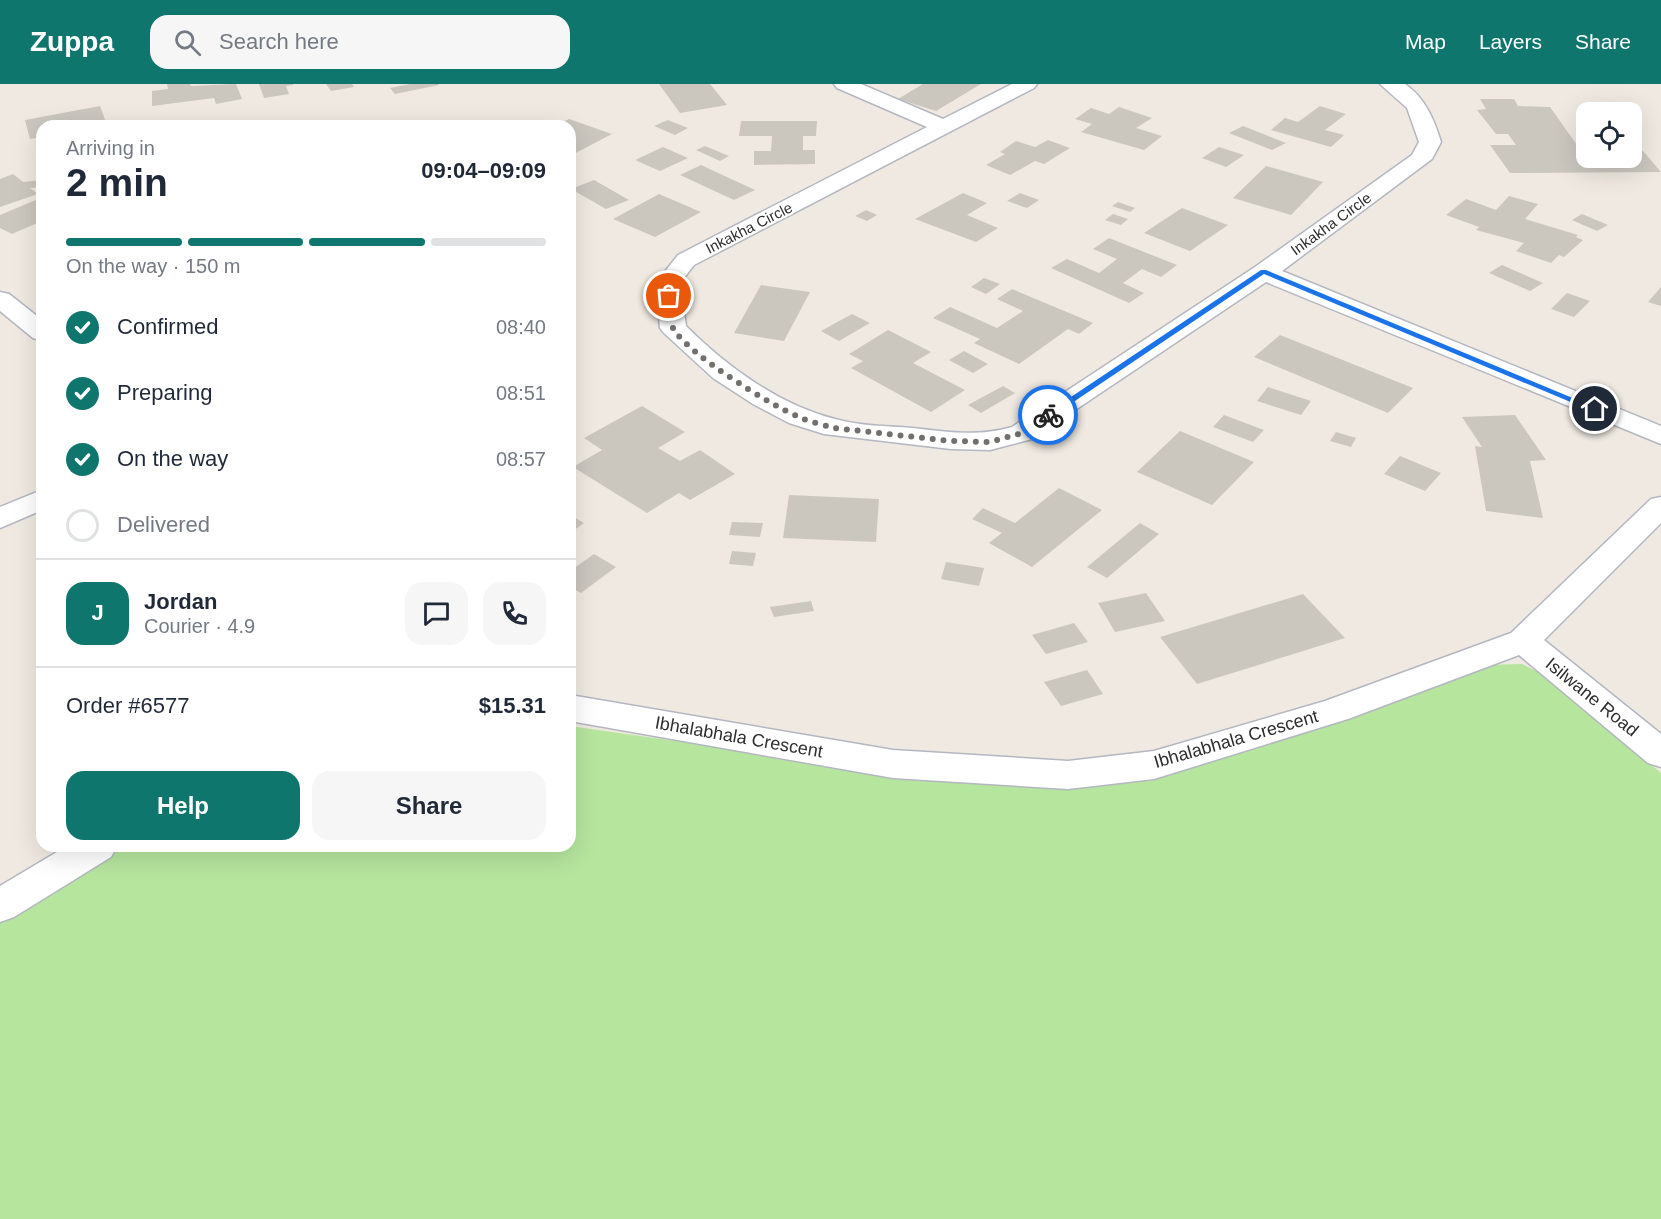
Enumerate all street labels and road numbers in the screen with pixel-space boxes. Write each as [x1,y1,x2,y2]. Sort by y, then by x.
street label: Inkakha Circle [1287,189,1374,258]
street label: Inkakha Circle [703,198,795,257]
street label: Isilwane Road [1542,654,1642,740]
street label: Ibhalabhala Crescent [1151,706,1321,772]
street label: Ibhalabhala Crescent [653,712,825,762]

